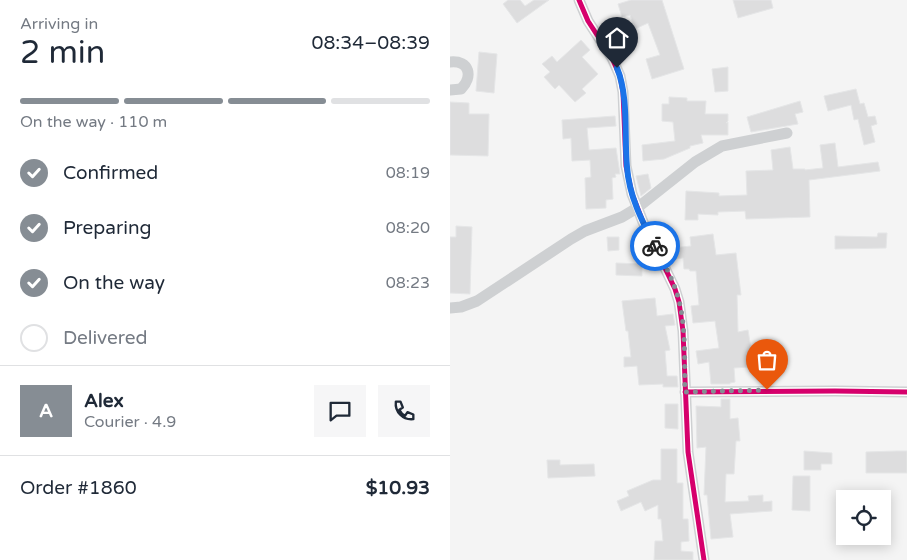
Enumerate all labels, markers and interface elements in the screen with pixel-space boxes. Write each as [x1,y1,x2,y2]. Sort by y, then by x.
text: Arriving in [20,14,98,34]
pin [596,17,638,68]
icon: home [603,24,631,52]
text: 08:34–08:39 [311,32,430,54]
text: 2 min [20,34,105,72]
text: On the way · 110 m [20,112,167,132]
icon: check [20,159,48,187]
text: Confirmed [63,162,158,184]
text: 08:19 [386,163,430,183]
icon: check [20,214,48,242]
text: Preparing [63,217,152,239]
text: 08:20 [386,218,430,238]
courier [630,221,680,271]
icon: bike [641,232,669,260]
icon: check [20,269,48,297]
text: On the way [63,272,165,294]
text: 08:23 [386,273,430,293]
text: Delivered [63,327,148,349]
pin [746,339,788,390]
icon: bag [753,346,781,374]
button: chat [314,385,366,437]
button: phone [378,385,430,437]
text: Alex [84,390,124,412]
text: A [39,400,53,422]
text: Courier · 4.9 [84,412,176,432]
text: Order #1860 [20,477,137,499]
text: $10.93 [366,477,430,499]
map controls [836,490,891,545]
button: locate [836,490,891,545]

